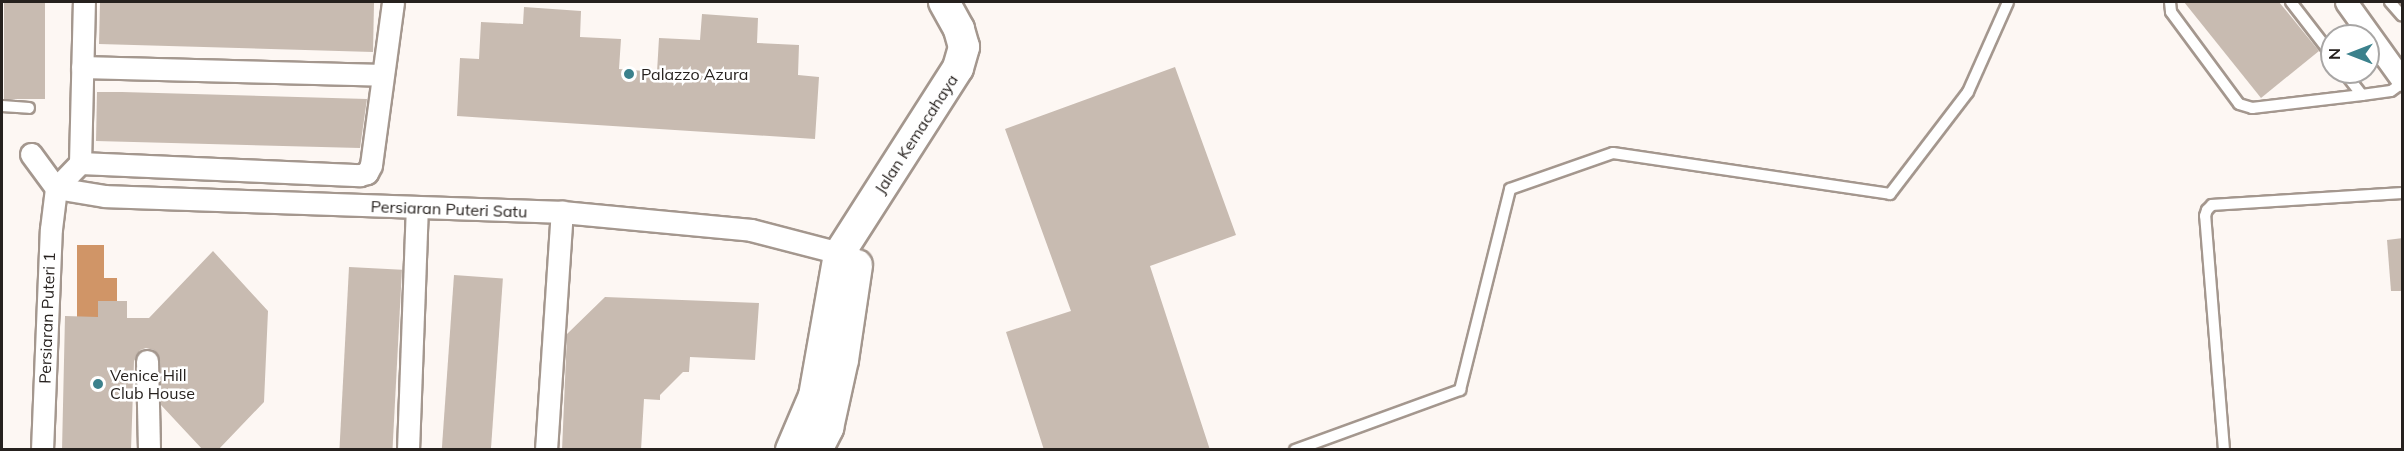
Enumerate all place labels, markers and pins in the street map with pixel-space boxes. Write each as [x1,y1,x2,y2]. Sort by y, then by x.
place label: Palazzo Azura [641,64,748,84]
marker: Palazzo Azura [622,67,636,81]
place label: Venice Hill Club House [110,365,195,403]
marker: Venice Hill Club House [91,377,105,391]

